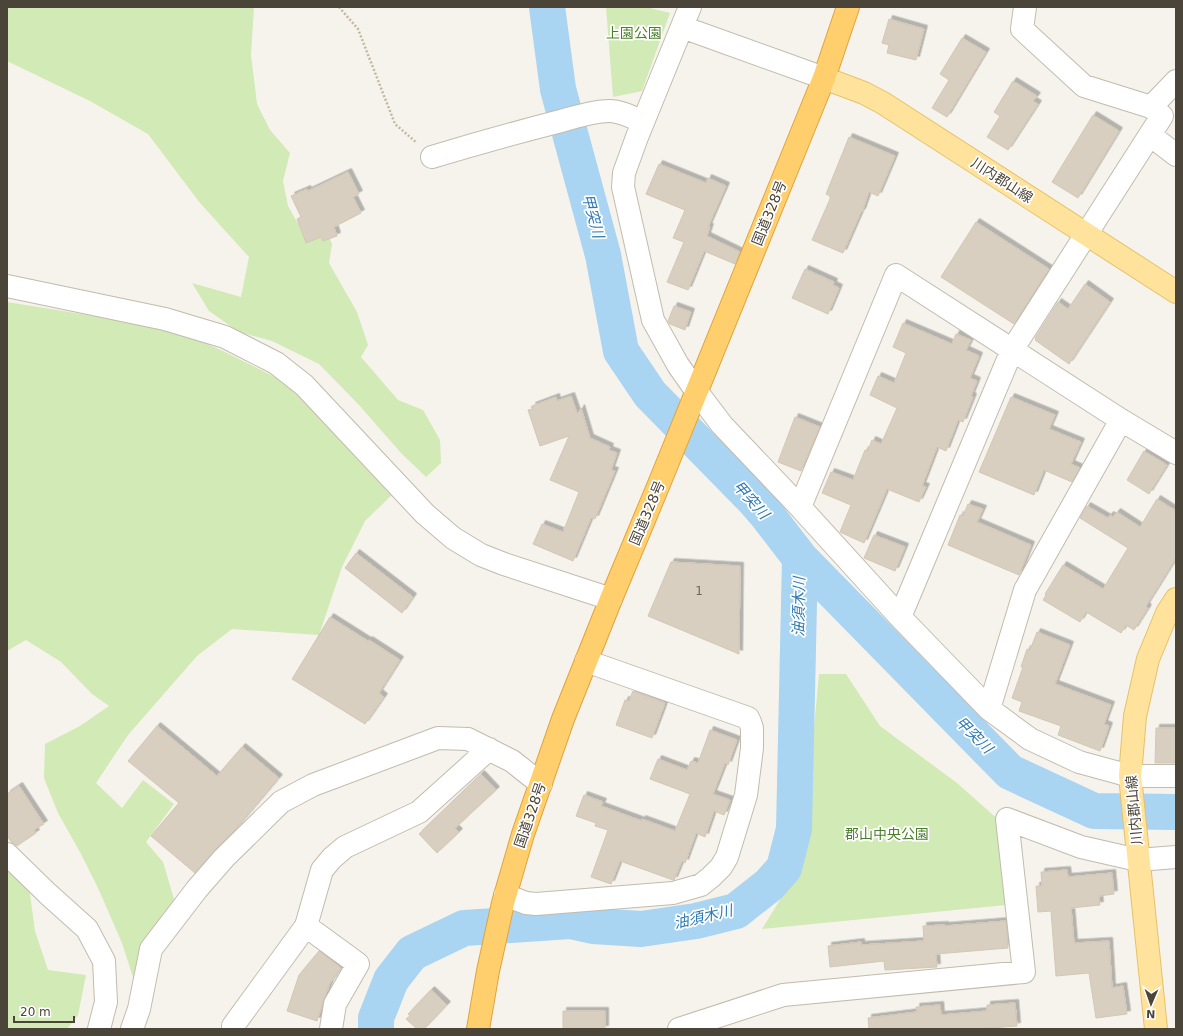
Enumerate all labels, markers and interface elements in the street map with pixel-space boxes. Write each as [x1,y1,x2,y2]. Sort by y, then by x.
park label: 上園公園 [606,25,662,41]
street label: 川内郡山線 [968,154,1036,206]
street label: 国道328号 [749,178,789,248]
water label: 甲突川 [578,192,608,242]
water label: 甲突川 [729,477,774,524]
street label: 国道328号 [626,478,668,548]
water label: 油須木川 [789,575,809,637]
house number: 1 [695,584,703,598]
water label: 甲突川 [952,713,998,759]
street label: 川内郡山線 [1123,774,1145,846]
street label: 国道328号 [511,780,549,850]
park label: 郡山中央公園 [845,826,929,842]
water label: 油須木川 [672,901,736,933]
north arrow [1131,984,1171,1024]
scale bar [14,998,74,1024]
text: 20 m [20,1005,51,1019]
text: N [1146,1007,1156,1020]

